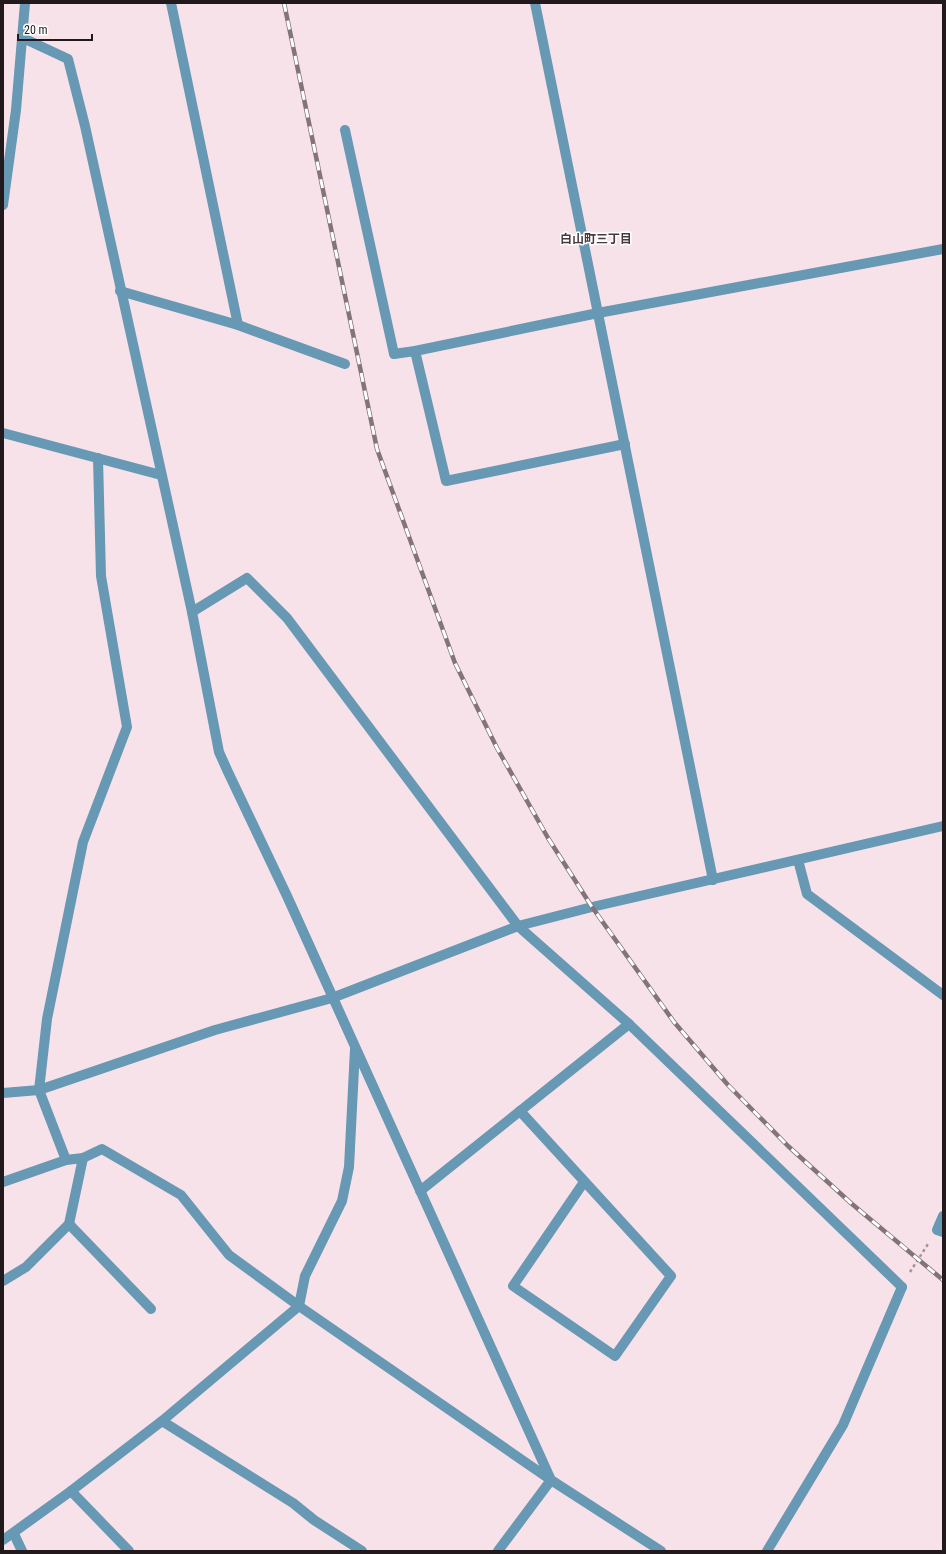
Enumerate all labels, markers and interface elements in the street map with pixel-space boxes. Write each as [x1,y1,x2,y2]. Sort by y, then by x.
scale bar [18,16,92,42]
text: 20 m [24,23,48,37]
district label: 白山町三丁目 [560,232,632,246]

